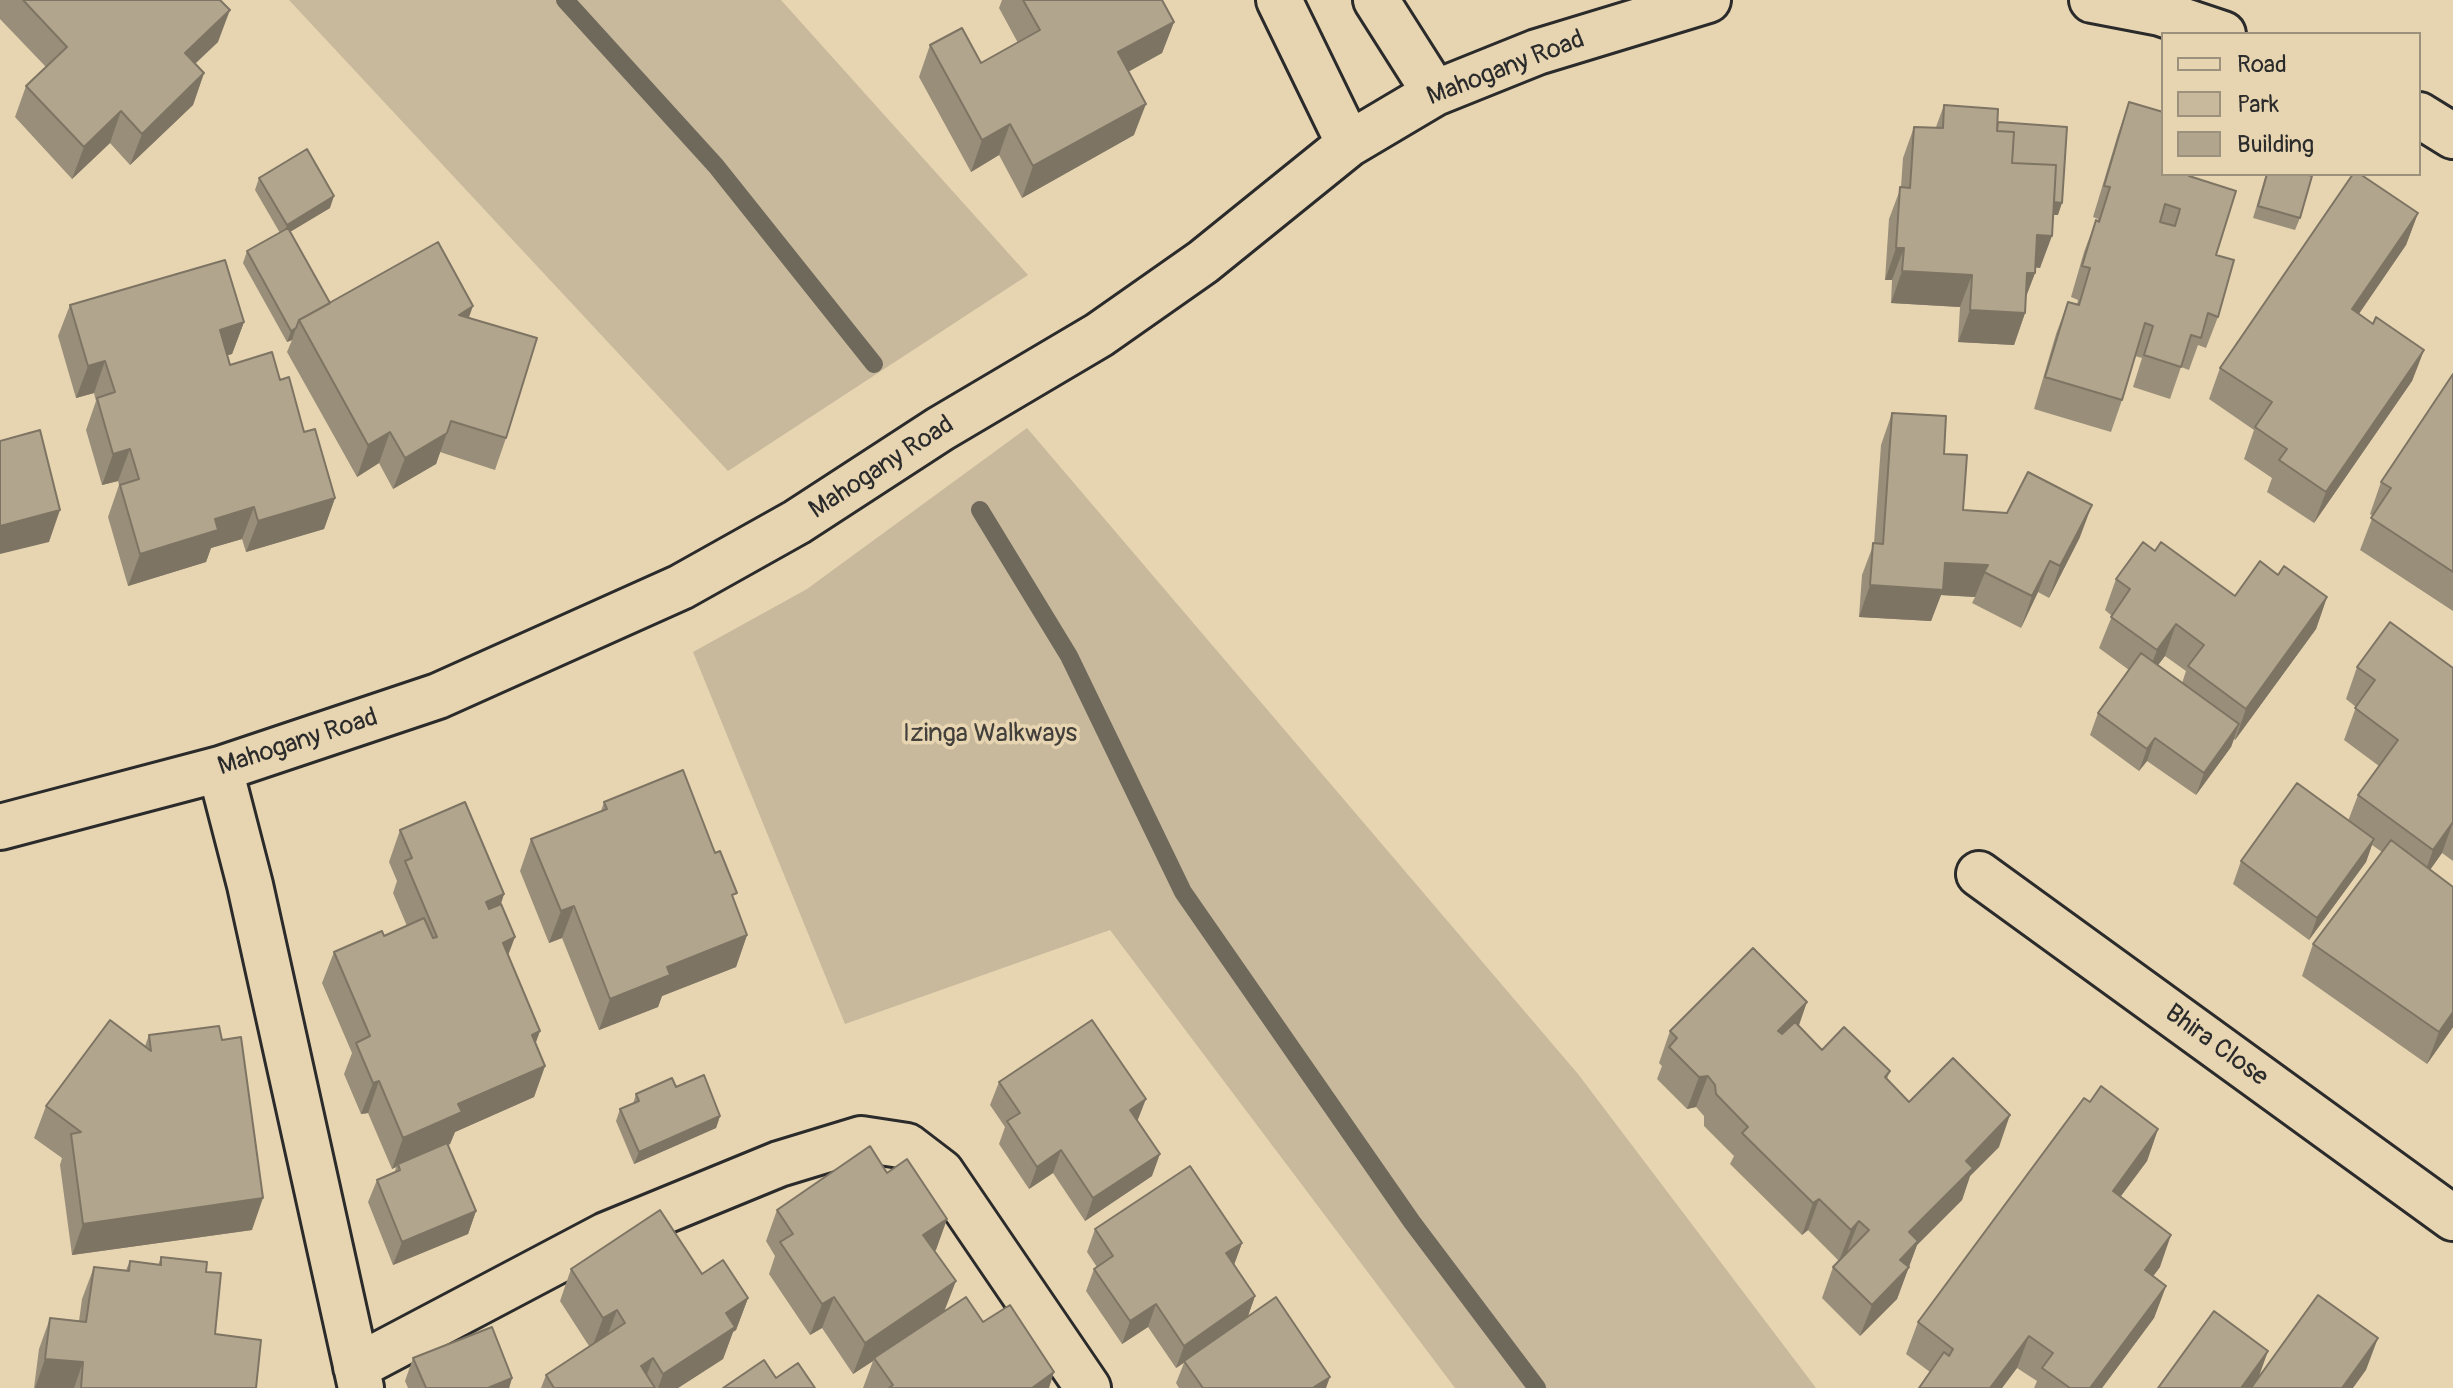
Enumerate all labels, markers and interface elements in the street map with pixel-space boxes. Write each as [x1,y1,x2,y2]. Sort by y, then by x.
street label: Mahogany Road [1423,25,1589,113]
legend [2161,32,2421,176]
text: Road [2237,50,2287,79]
text: Park [2237,90,2279,119]
text: Building [2237,130,2314,159]
street label: Mahogany Road [804,410,960,526]
street label: Mahogany Road [214,702,382,784]
park label: Izinga Walkways [903,718,1077,750]
street label: Bhira Close [2159,998,2273,1094]

